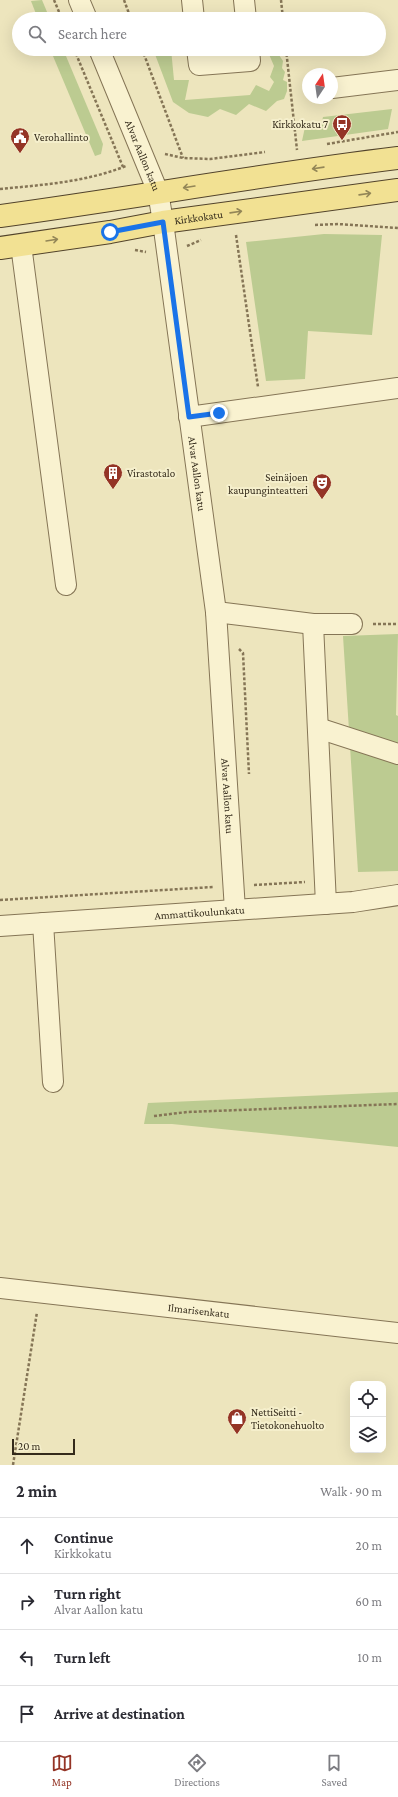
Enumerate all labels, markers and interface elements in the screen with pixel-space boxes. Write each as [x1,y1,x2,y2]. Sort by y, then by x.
search box [12,12,386,56]
icon: search [26,23,48,45]
text: Search here [58,26,127,42]
north arrow [302,68,338,104]
bus stop icon: Kirkkokatu 7 [331,113,353,141]
street label: Alvar Aallon katu [123,118,163,193]
place label: Kirkkokatu 7 [272,118,328,130]
public building icon: Verohallinto [9,126,31,154]
place label: Verohallinto [34,131,89,143]
one-way arrow [312,164,325,172]
one-way arrow [183,183,196,191]
one-way arrow [358,190,371,198]
street label: Kirkkokatu [174,208,224,226]
one-way arrow [229,208,242,216]
route start [101,223,119,241]
one-way arrow [45,236,58,244]
route end [210,404,228,422]
street label: Alvar Aallon katu [186,435,208,512]
building icon: Virastotalo [102,462,124,490]
place label: Virastotalo [127,467,176,479]
place label: Seinäjoen kaupunginteatteri [228,471,308,497]
theatre icon: Seinäjoen kaupunginteatteri [311,472,333,500]
street label: Alvar Aallon katu [219,758,236,834]
street label: Ammattikoulunkatu [154,903,245,921]
street label: Ilmarisenkatu [167,1301,230,1320]
map controls [350,1381,386,1453]
button: locate [350,1381,386,1417]
place label: NettiSeitti - Tietokonehuolto [251,1406,325,1431]
shop icon: NettiSeitti - Tietokonehuolto [226,1407,248,1435]
button: layers [350,1417,386,1453]
scale bar [12,1437,75,1456]
text: 20 m [18,1440,40,1452]
text: 2 min [16,1482,57,1501]
text: Walk · 90 m [320,1484,382,1499]
text: Continue [54,1530,113,1546]
icon: ahead [16,1535,38,1557]
text: 20 m [356,1538,382,1553]
text: Kirkkokatu [54,1546,112,1561]
text: Turn right [54,1586,121,1602]
icon: right [16,1591,38,1613]
text: 60 m [355,1594,382,1609]
text: Alvar Aallon katu [54,1602,143,1617]
icon: left [16,1647,38,1669]
text: Turn left [54,1650,110,1666]
text: 10 m [357,1650,382,1665]
icon: arrive [16,1703,38,1725]
text: Arrive at destination [54,1706,185,1722]
tab: Map [51,1752,73,1788]
tab: Directions [174,1752,220,1788]
tab: Saved [321,1752,347,1788]

